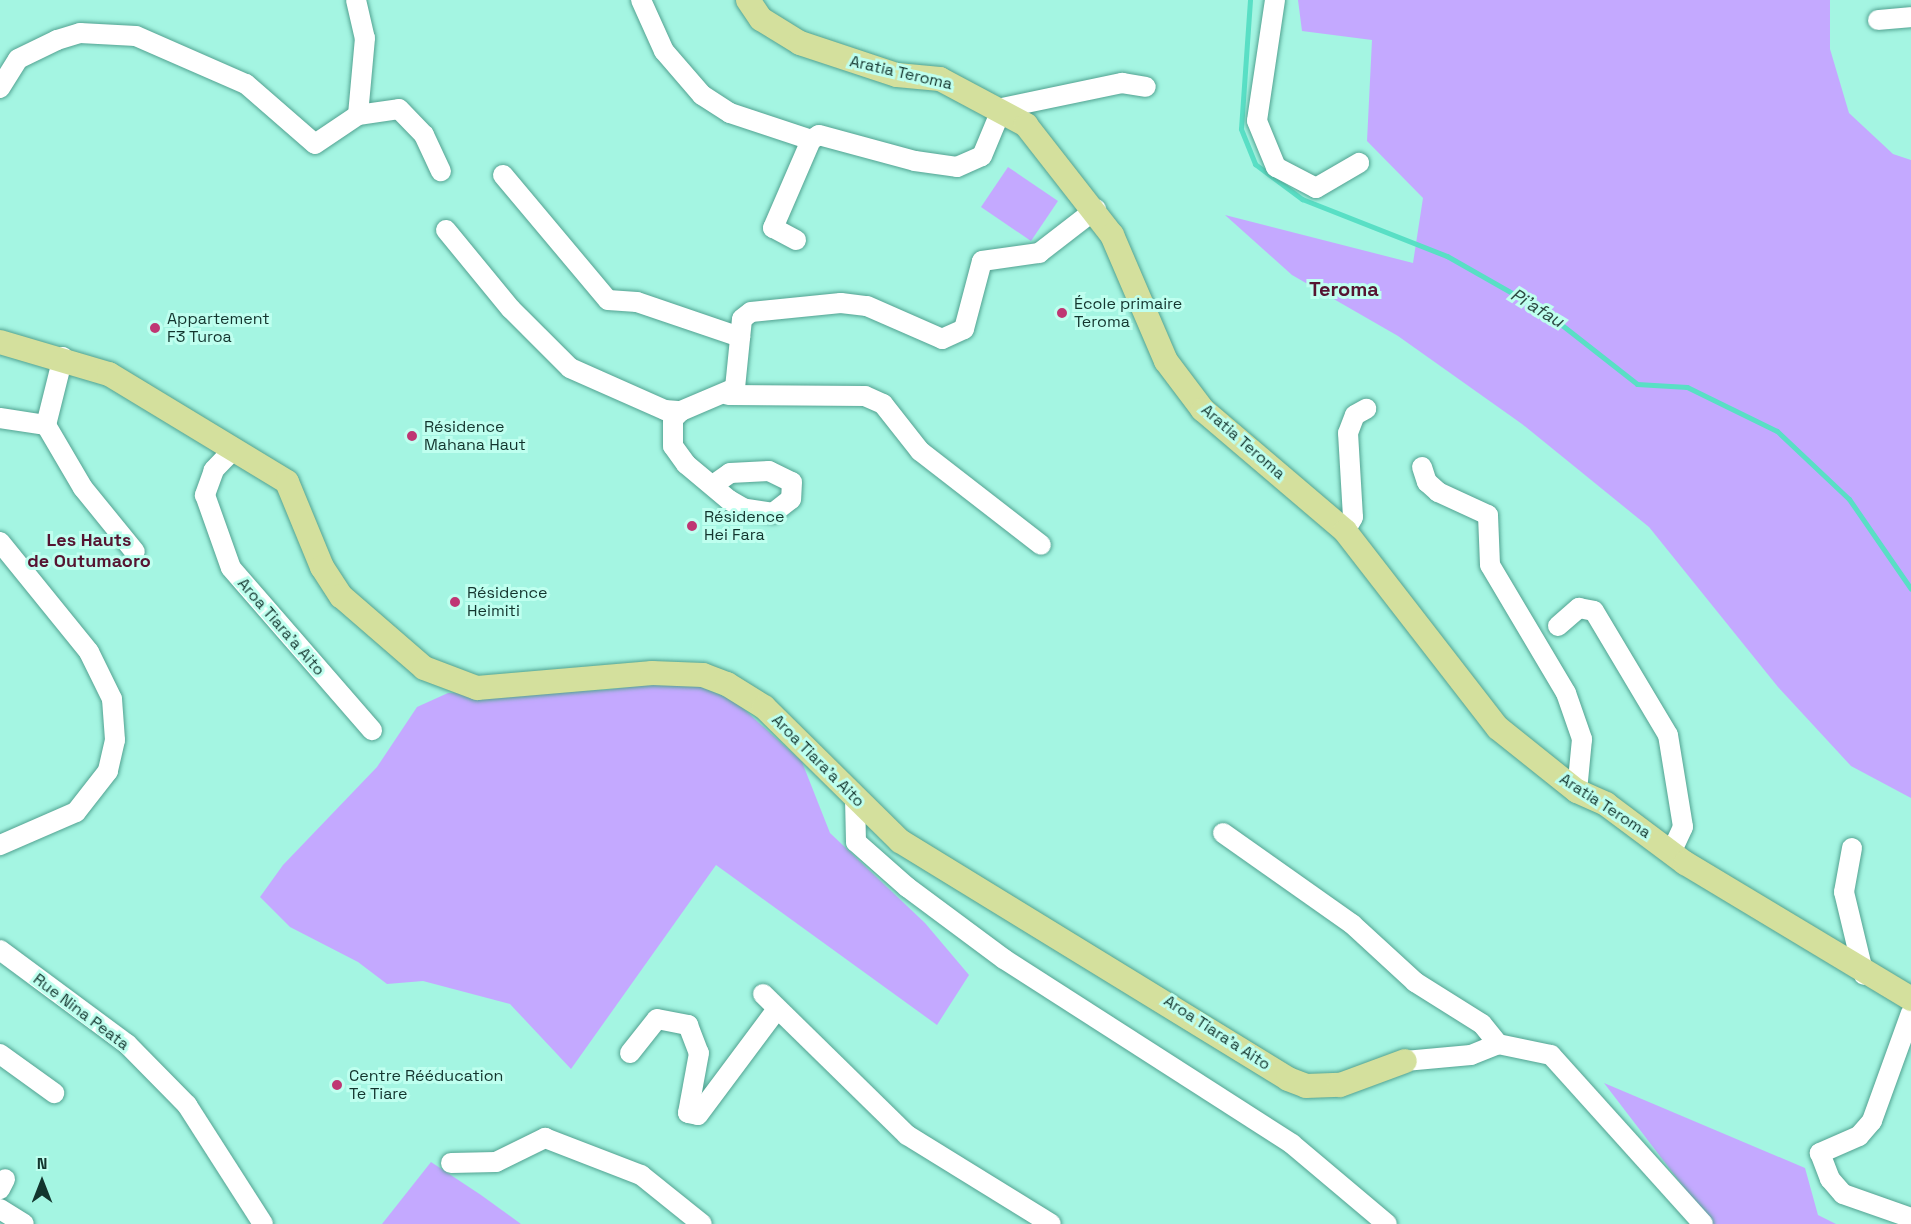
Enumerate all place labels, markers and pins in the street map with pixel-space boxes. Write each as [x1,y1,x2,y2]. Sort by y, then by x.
place label: École primaire Teroma [1074,294,1182,332]
marker: École primaire Teroma [1055,306,1069,320]
place label: Appartement F3 Turoa [167,309,270,347]
marker: Appartement F3 Turoa [148,321,162,335]
place label: Résidence Mahana Haut [424,417,526,455]
marker: Résidence Mahana Haut [405,429,419,443]
place label: Résidence Hei Fara [704,507,785,545]
marker: Résidence Hei Fara [685,519,699,533]
place label: Résidence Heimiti [467,583,548,621]
marker: Résidence Heimiti [448,595,462,609]
place label: Centre Rééducation Te Tiare [349,1066,503,1104]
marker: Centre Rééducation Te Tiare [330,1078,344,1092]

